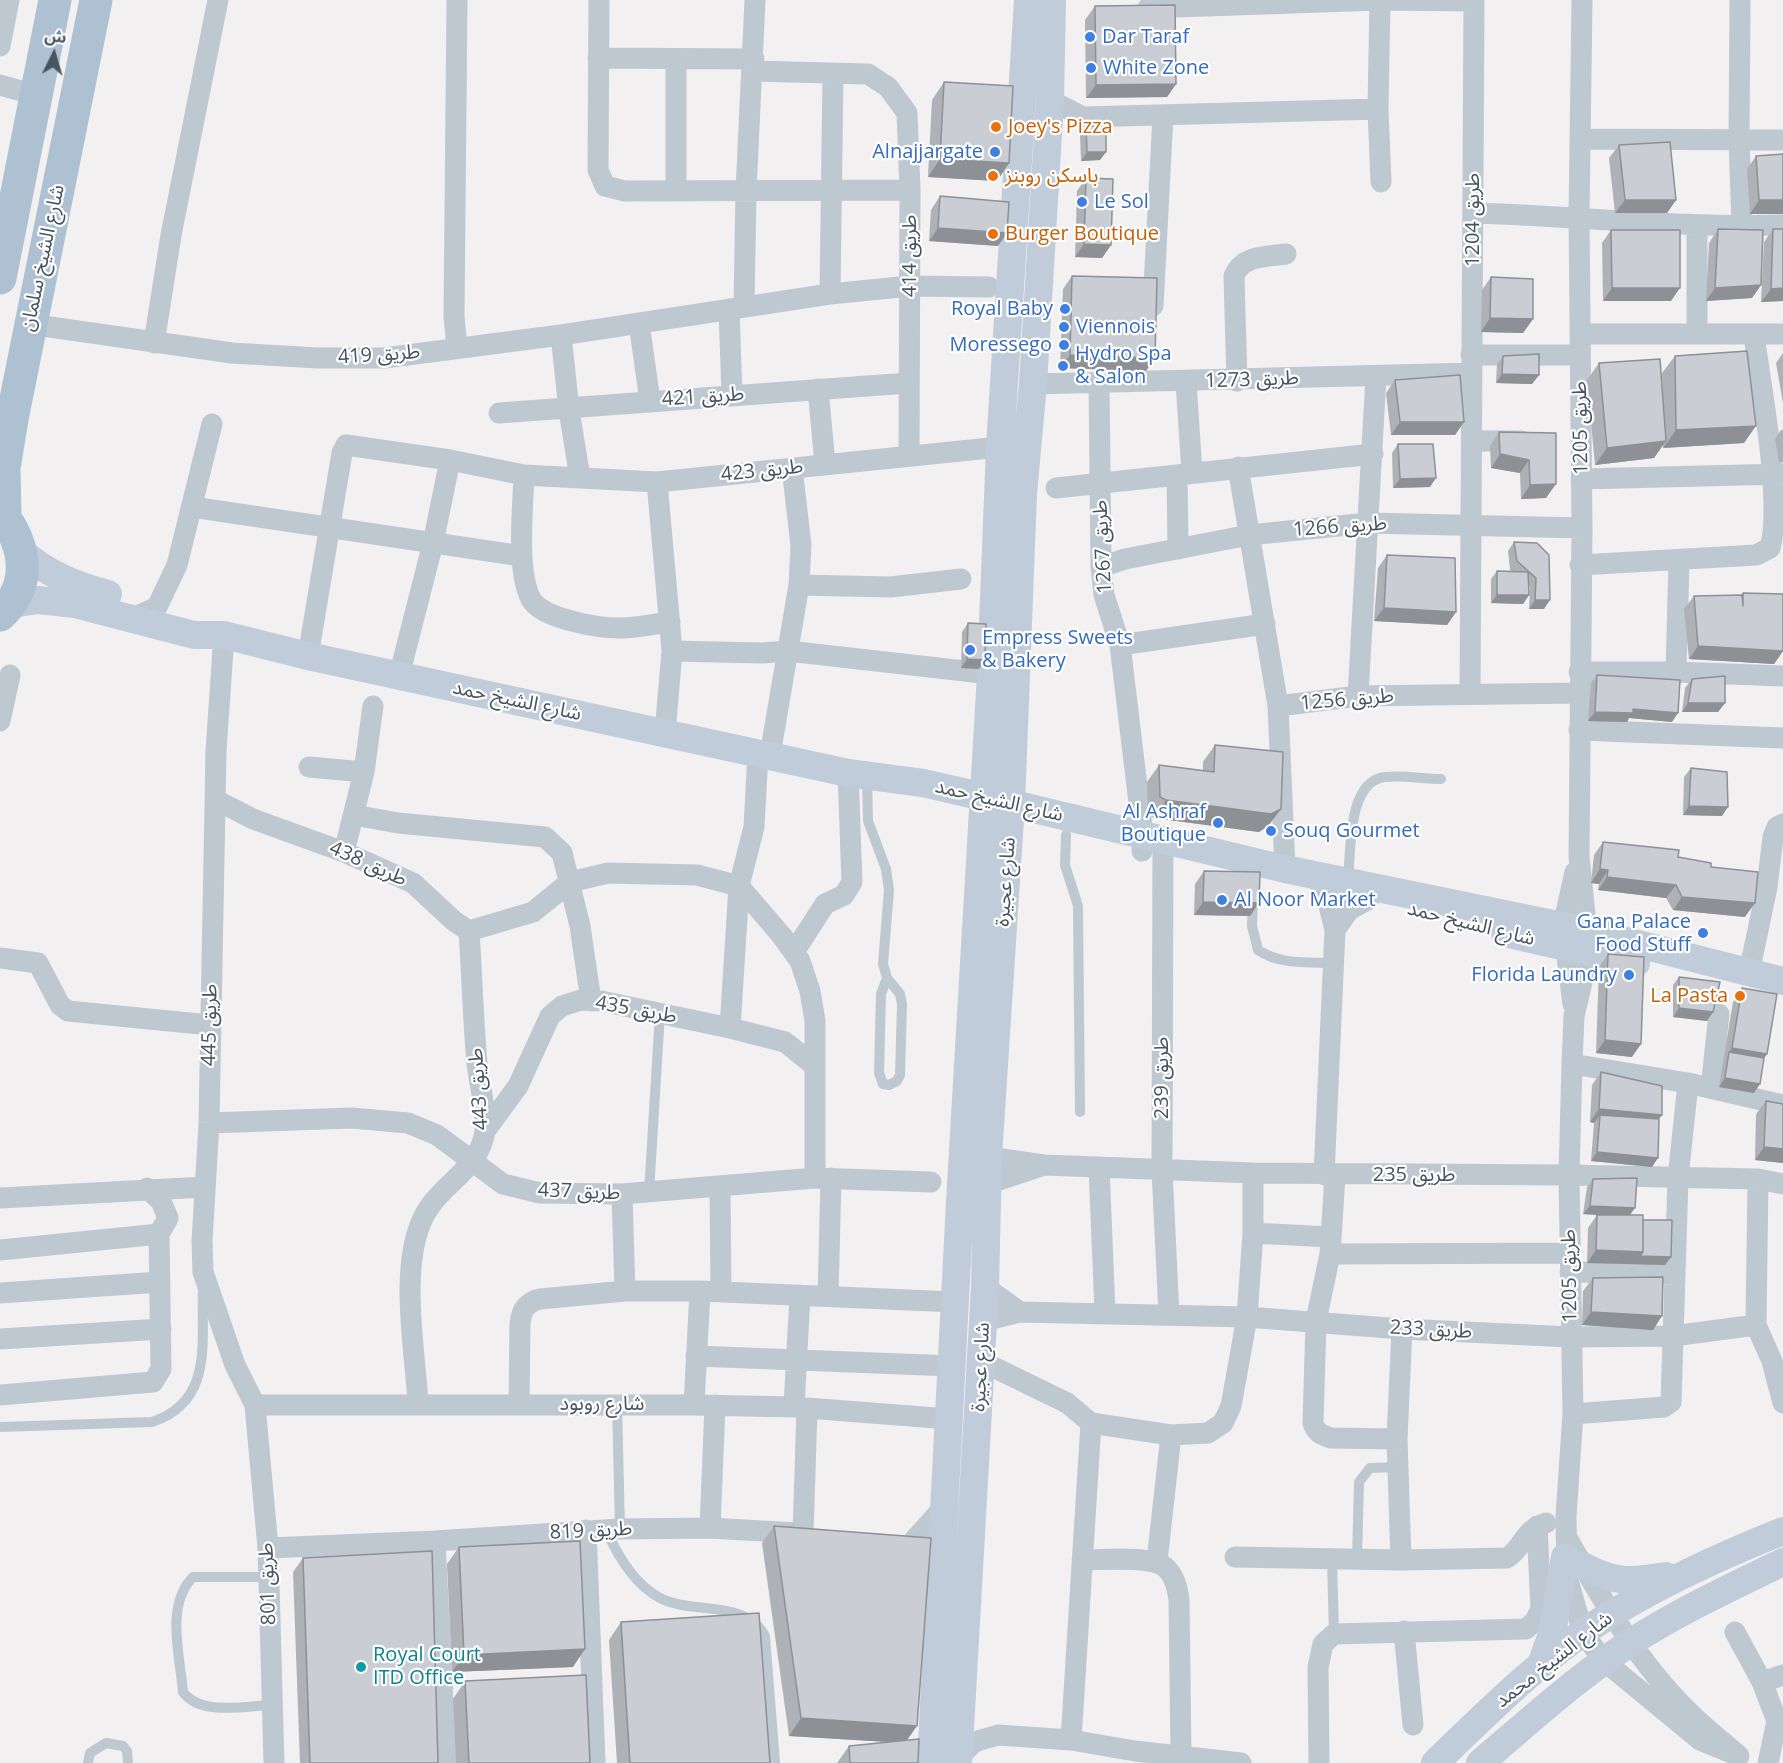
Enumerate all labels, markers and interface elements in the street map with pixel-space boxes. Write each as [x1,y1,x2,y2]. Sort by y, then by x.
north arrow [24,24,84,84]
text: ش [44,24,67,48]
place label: Dar Taraf [1102,25,1189,49]
marker: Dar Taraf [1083,30,1097,44]
place label: White Zone [1103,56,1209,80]
marker: White Zone [1084,61,1098,75]
place label: Joey's Pizza [1008,115,1113,139]
marker: Joey's Pizza [989,120,1003,134]
place label: Alnajjargate [872,140,983,164]
marker: Alnajjargate [988,145,1002,159]
place label: باسكن روبنز [1005,164,1098,188]
marker: باسكن روبنز [986,169,1000,183]
street label: طريق 1204 [1461,173,1485,267]
street label: شارع الشيخ سلمان [16,182,70,334]
place label: Le Sol [1094,190,1149,214]
marker: Le Sol [1075,195,1089,209]
street label: طريق 414 [898,215,922,297]
place label: Burger Boutique [1005,222,1159,246]
marker: Burger Boutique [986,227,1000,241]
place label: Royal Baby [951,297,1053,321]
marker: Royal Baby [1058,302,1072,316]
place label: Viennois [1076,315,1155,339]
marker: Viennois [1057,320,1071,334]
place label: Moressego [949,333,1052,357]
marker: Moressego [1057,338,1071,352]
street label: طريق 419 [337,340,421,370]
place label: Hydro Spa & Salon [1075,342,1172,389]
marker: Hydro Spa & Salon [1056,359,1070,373]
street label: طريق 1273 [1205,366,1299,394]
street label: طريق 1205 [1568,381,1594,475]
street label: طريق 421 [661,382,745,412]
street label: طريق 423 [720,455,804,487]
street label: طريق 1267 [1089,499,1117,595]
street label: طريق 1266 [1292,512,1388,542]
place label: Empress Sweets & Bakery [982,626,1133,673]
marker: Empress Sweets & Bakery [963,643,977,657]
street label: شارع الشيخ حمد [451,676,583,726]
street label: طريق 1256 [1299,684,1395,716]
street label: شارع الشيخ حمد [933,775,1065,827]
place label: Al Ashraf Boutique [1121,800,1206,847]
marker: Al Ashraf Boutique [1211,816,1225,830]
place label: Souq Gourmet [1283,819,1420,843]
marker: Souq Gourmet [1264,824,1278,838]
street label: طريق 438 [325,836,411,892]
street label: شارع عجيرة [991,836,1021,928]
place label: Al Noor Market [1234,888,1376,912]
marker: Al Noor Market [1215,893,1229,907]
street label: شارع الشيخ حمد [1405,897,1537,951]
place label: Gana Palace Food Stuff [1577,910,1691,957]
marker: Gana Palace Food Stuff [1696,926,1710,940]
place label: Florida Laundry [1471,963,1617,987]
marker: Florida Laundry [1622,968,1636,982]
street label: طريق 445 [197,984,223,1066]
place label: La Pasta [1650,984,1728,1008]
marker: La Pasta [1733,989,1747,1003]
street label: طريق 435 [593,991,679,1029]
street label: طريق 239 [1150,1037,1174,1119]
street label: طريق 443 [464,1047,494,1131]
street label: طريق 235 [1373,1163,1455,1187]
street label: طريق 437 [537,1179,621,1205]
street label: طريق 1205 [1557,1229,1583,1323]
street label: طريق 233 [1389,1316,1473,1344]
street label: شارع عجيرة [967,1322,995,1412]
street label: شارع روبود [560,1392,644,1416]
street label: طريق 819 [549,1517,633,1545]
street label: طريق 801 [255,1542,281,1626]
street label: شارع الشيخ محمد [1491,1607,1617,1713]
place label: Royal Court ITD Office [373,1643,481,1690]
marker: Royal Court ITD Office [354,1660,368,1674]

